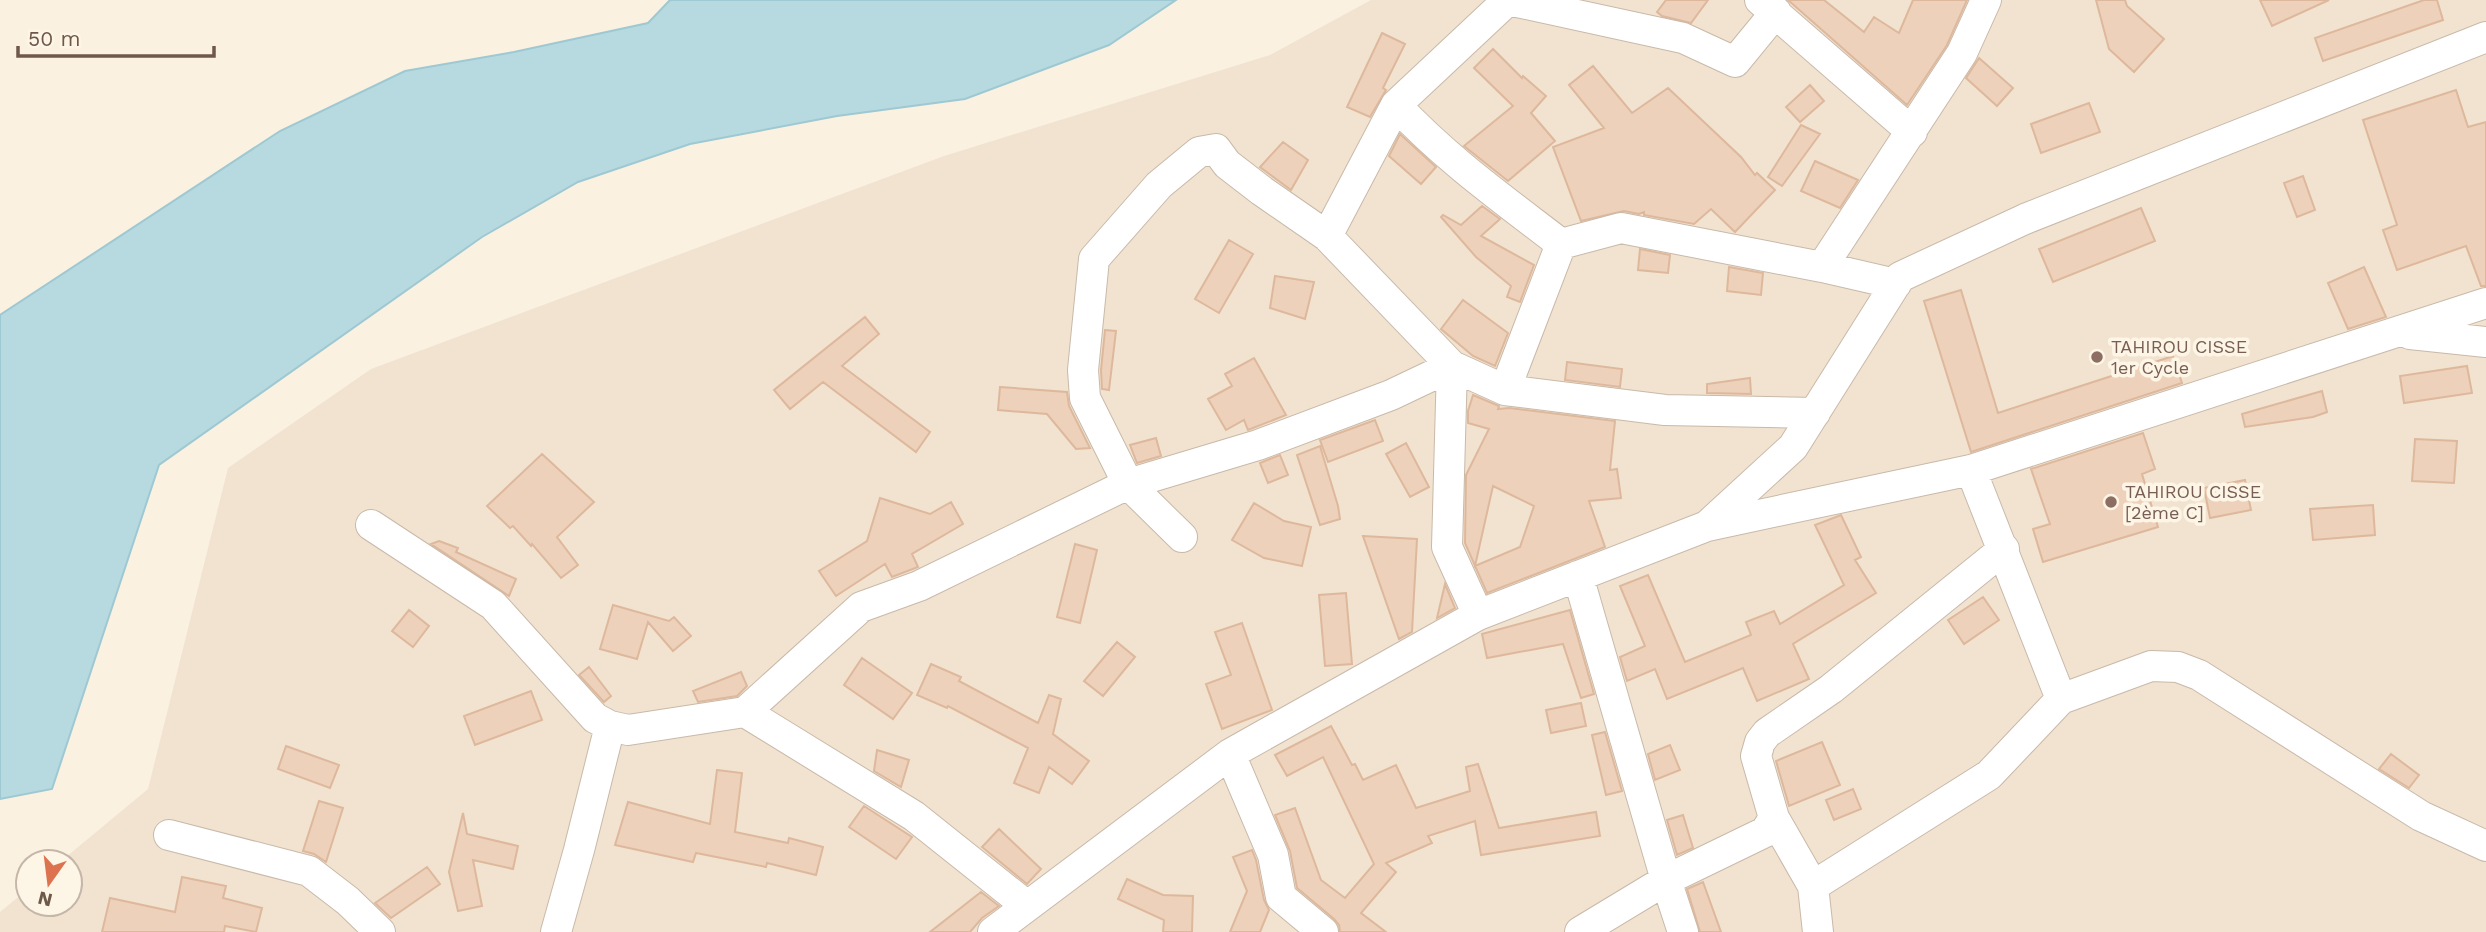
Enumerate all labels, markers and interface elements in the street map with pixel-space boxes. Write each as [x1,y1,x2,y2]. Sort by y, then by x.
scale bar [18,14,214,58]
text: 50 m [28,26,80,51]
place label: TAHIROU CISSE 1er Cycle [2111,336,2247,378]
marker: TAHIROU CISSE 1er Cycle [2089,349,2105,365]
place label: TAHIROU CISSE [2ème C] [2125,481,2261,523]
marker: TAHIROU CISSE [2ème C] [2103,494,2119,510]
north arrow [14,848,84,918]
text: N [35,886,55,912]

